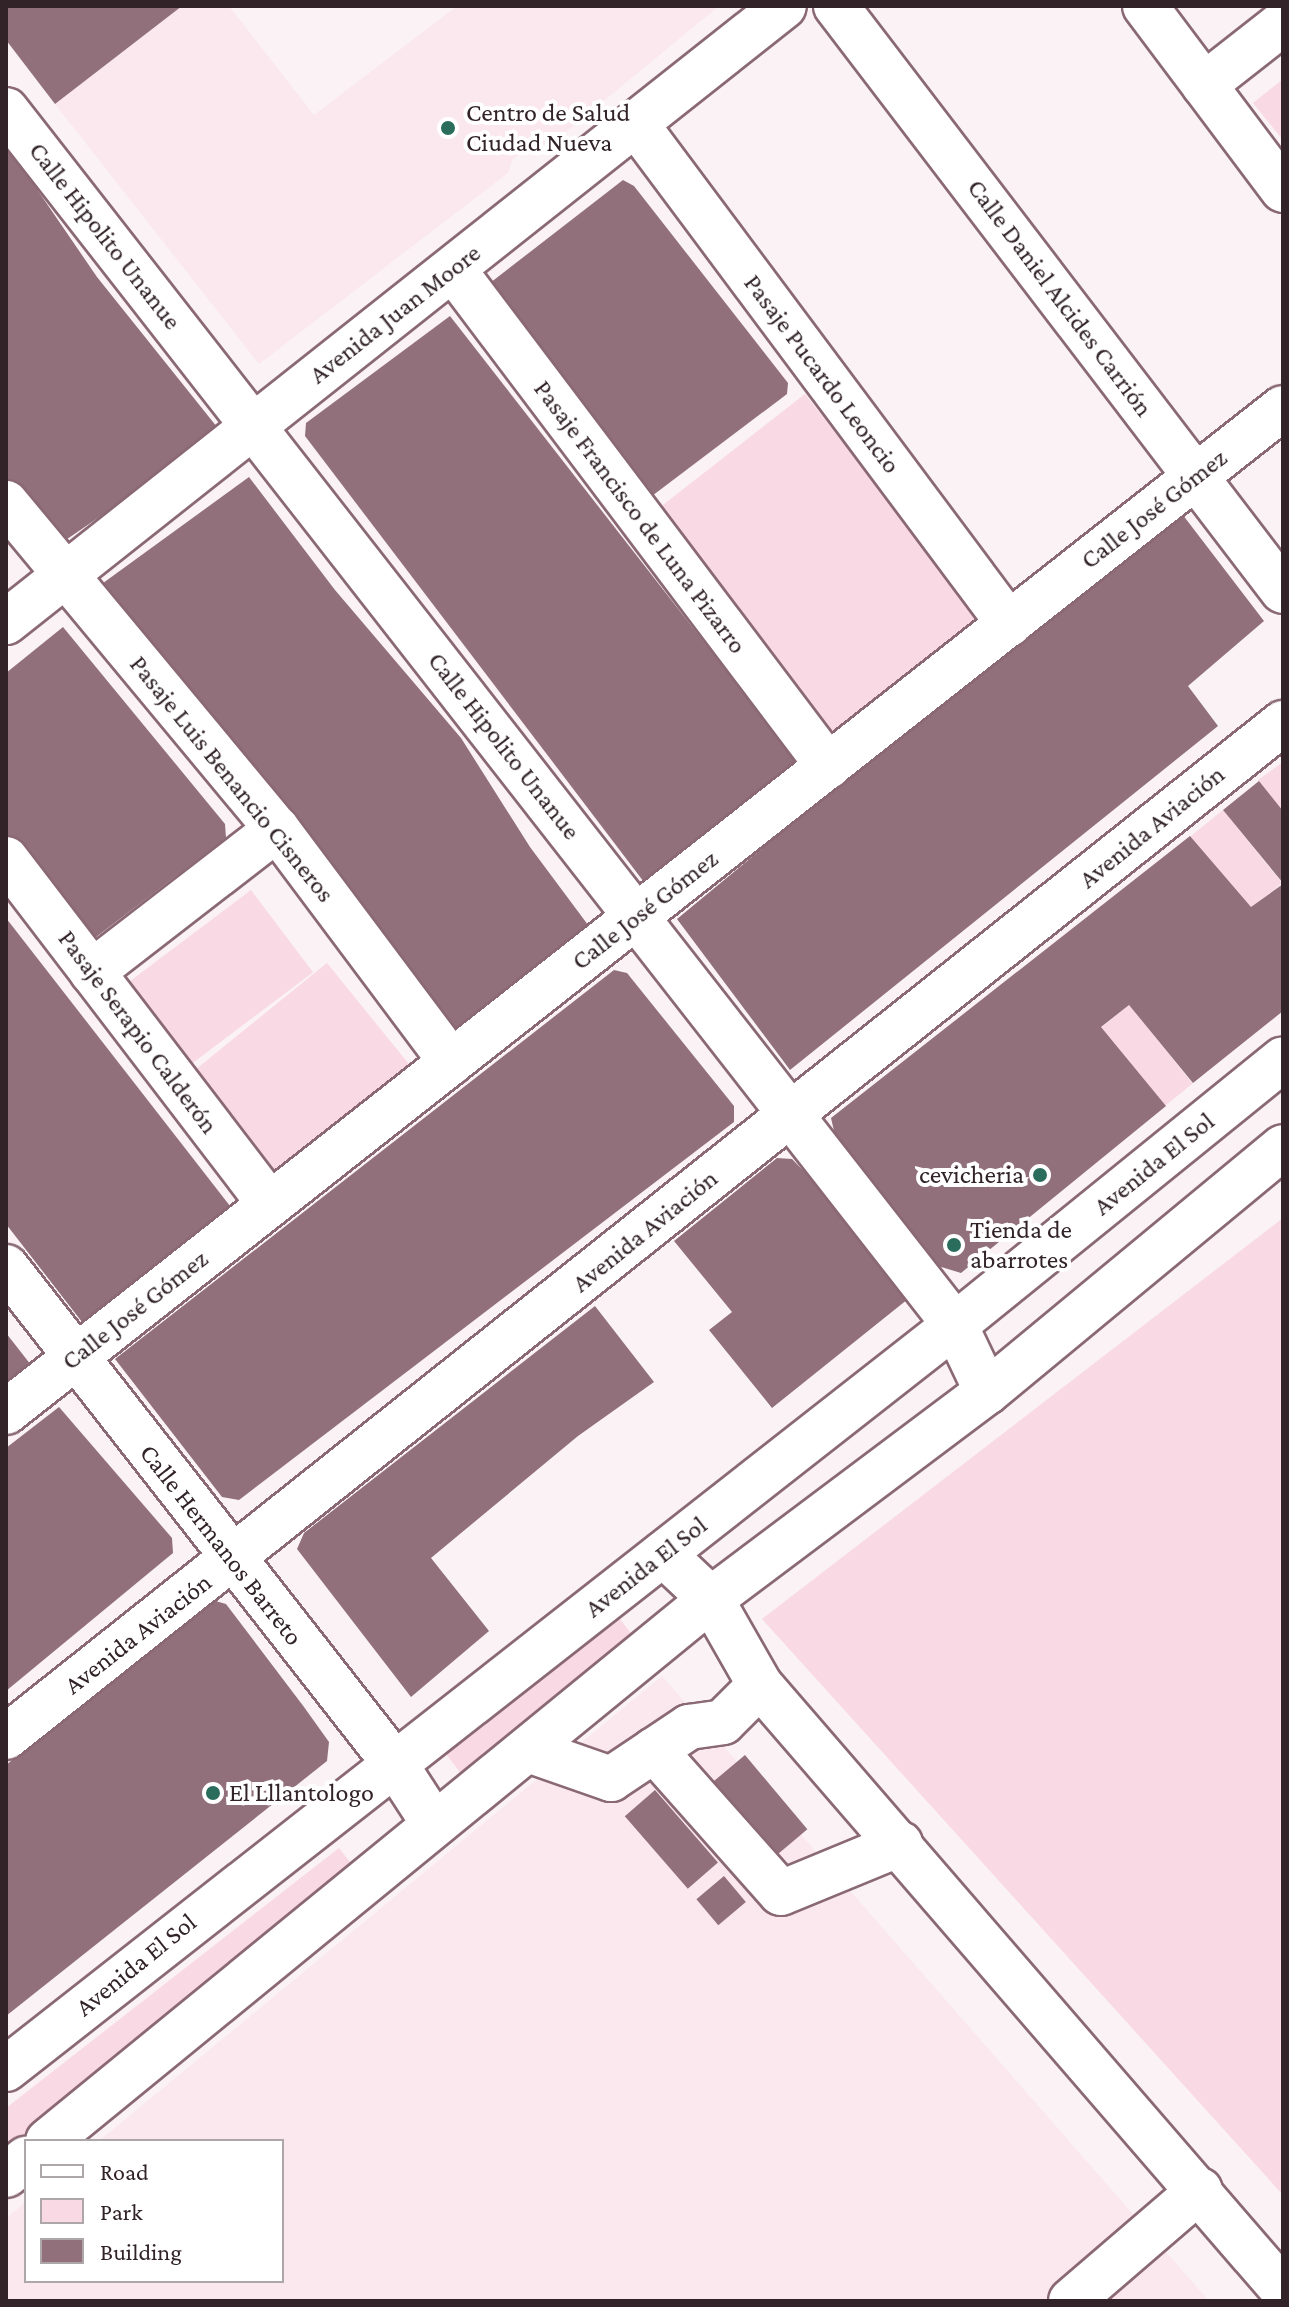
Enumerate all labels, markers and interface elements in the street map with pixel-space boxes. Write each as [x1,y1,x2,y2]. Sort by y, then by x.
place label: Centro de Salud Ciudad Nueva [466,97,630,158]
marker: Centro de Salud Ciudad Nueva [437,117,459,139]
street label: Calle Hipolito Unanue [22,136,188,336]
street label: Calle Daniel Alcides Carrión [961,173,1159,423]
street label: Avenida Juan Moore [303,237,487,391]
street label: Pasaje Pucardo Leoncio [737,268,907,480]
street label: Pasaje Francisco de Luna Pizarro [527,374,753,660]
street label: Calle José Gómez [1075,442,1233,576]
street label: Calle Hipolito Unanue [421,646,587,846]
street label: Pasaje Luis Benancio Cisneros [123,649,341,909]
street label: Avenida Aviación [1073,759,1231,895]
street label: Calle José Gómez [566,843,724,977]
street label: Pasaje Serapio Calderón [51,924,225,1140]
street label: Avenida El Sol [1087,1106,1221,1222]
place label: cevicheria [919,1159,1024,1191]
street label: Avenida Aviación [566,1163,724,1299]
marker: cevicheria [1031,1166,1049,1184]
place label: Tienda de abarrotes [970,1214,1072,1276]
marker: Tienda de abarrotes [945,1236,963,1254]
street label: Calle José Gómez [56,1243,214,1377]
street label: Calle Hermanos Barreto [133,1438,309,1652]
street label: Avenida El Sol [579,1510,713,1624]
street label: Avenida Aviación [58,1567,218,1701]
place label: El Lllantologo [229,1777,374,1809]
marker: El Lllantologo [204,1784,222,1802]
street label: Avenida El Sol [69,1907,203,2023]
legend [24,2139,284,2283]
text: Road [100,2158,149,2185]
text: Park [100,2198,143,2225]
text: Building [100,2238,182,2265]

